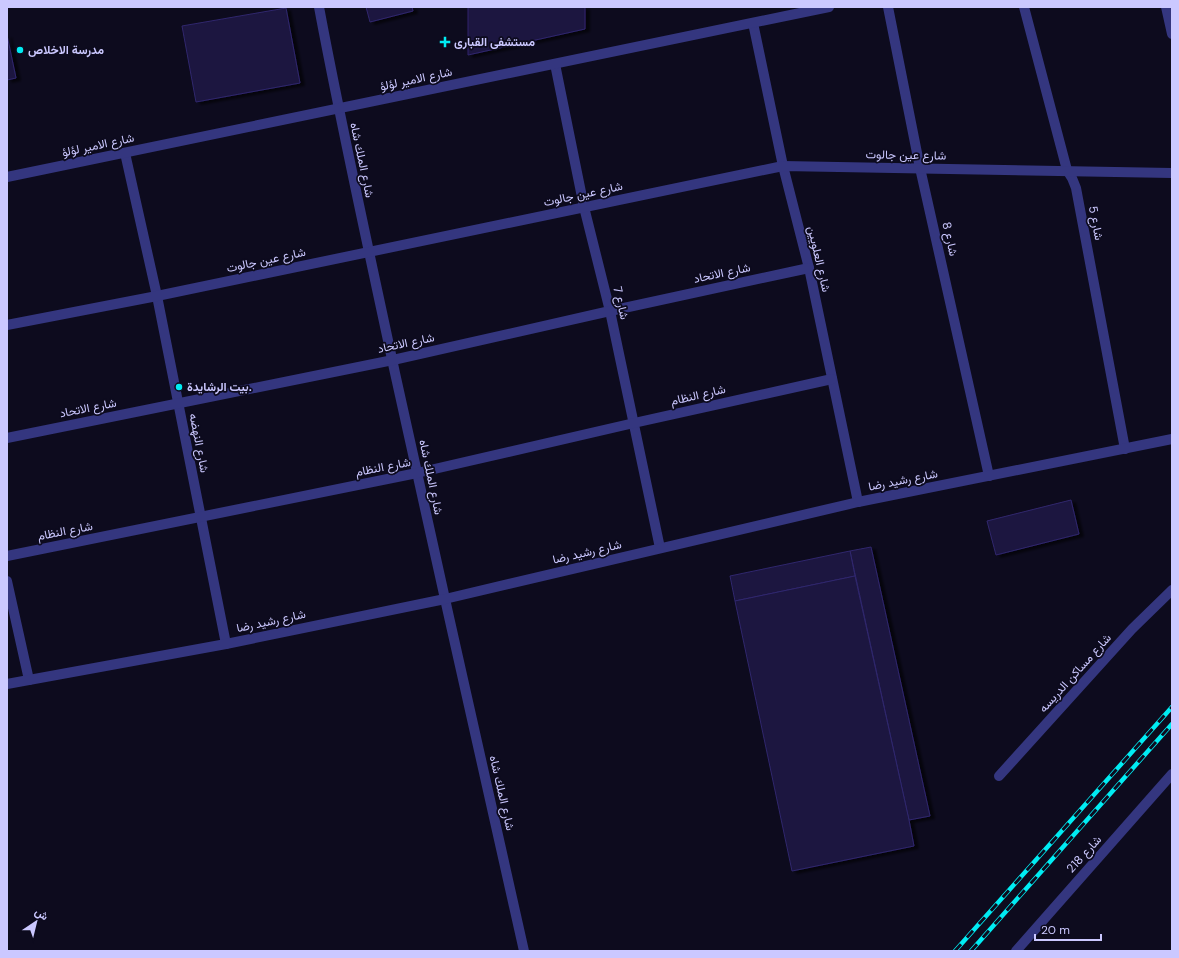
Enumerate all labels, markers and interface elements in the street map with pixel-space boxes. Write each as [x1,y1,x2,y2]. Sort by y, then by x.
place label: مستشفى القبارى [454,34,535,50]
marker: مستشفى القبارى [439,36,451,48]
place label: مدرسة الاخلاص [28,42,105,58]
marker: مدرسة الاخلاص [15,45,25,55]
street label: شارع الامير لؤلؤ [378,64,454,95]
street label: شارع الملك شاه [345,121,378,199]
street label: شارع الامير لؤلؤ [60,130,136,161]
street label: شارع عين جالوت [866,146,946,165]
street label: شارع عين جالوت [542,178,624,211]
street label: شارع 5 [1084,204,1107,242]
street label: شارع 8 [937,220,962,258]
street label: شارع العلويين [803,224,834,294]
street label: شارع عين جالوت [225,244,307,277]
street label: شارع الاتحاد [692,259,752,288]
street label: شارع 7 [608,285,633,321]
street label: شارع الاتحاد [376,329,436,358]
place label: بيت الرشايدة. [187,379,252,395]
street label: شارع النظام [669,381,727,410]
marker: بيت الرشايدة. [174,382,184,392]
street label: شارع الاتحاد [58,395,118,422]
street label: شارع النهضه [184,412,213,474]
street label: شارع الملك شاه [414,438,447,516]
street label: شارع النظام [354,454,412,481]
street label: شارع رشيد رضا [867,465,939,496]
street label: شارع النظام [36,518,94,545]
street label: شارع رشيد رضا [551,536,623,569]
street label: شارع رشيد رضا [235,606,307,637]
street label: شارع مساكن الدريسه [1035,630,1115,717]
street label: شارع الملك شاه [485,754,518,832]
street label: شارع 218 [1063,832,1106,877]
north arrow [16,902,56,942]
text: ش [32,904,51,923]
scale bar [1035,916,1101,942]
text: 20 m [1041,922,1070,938]

